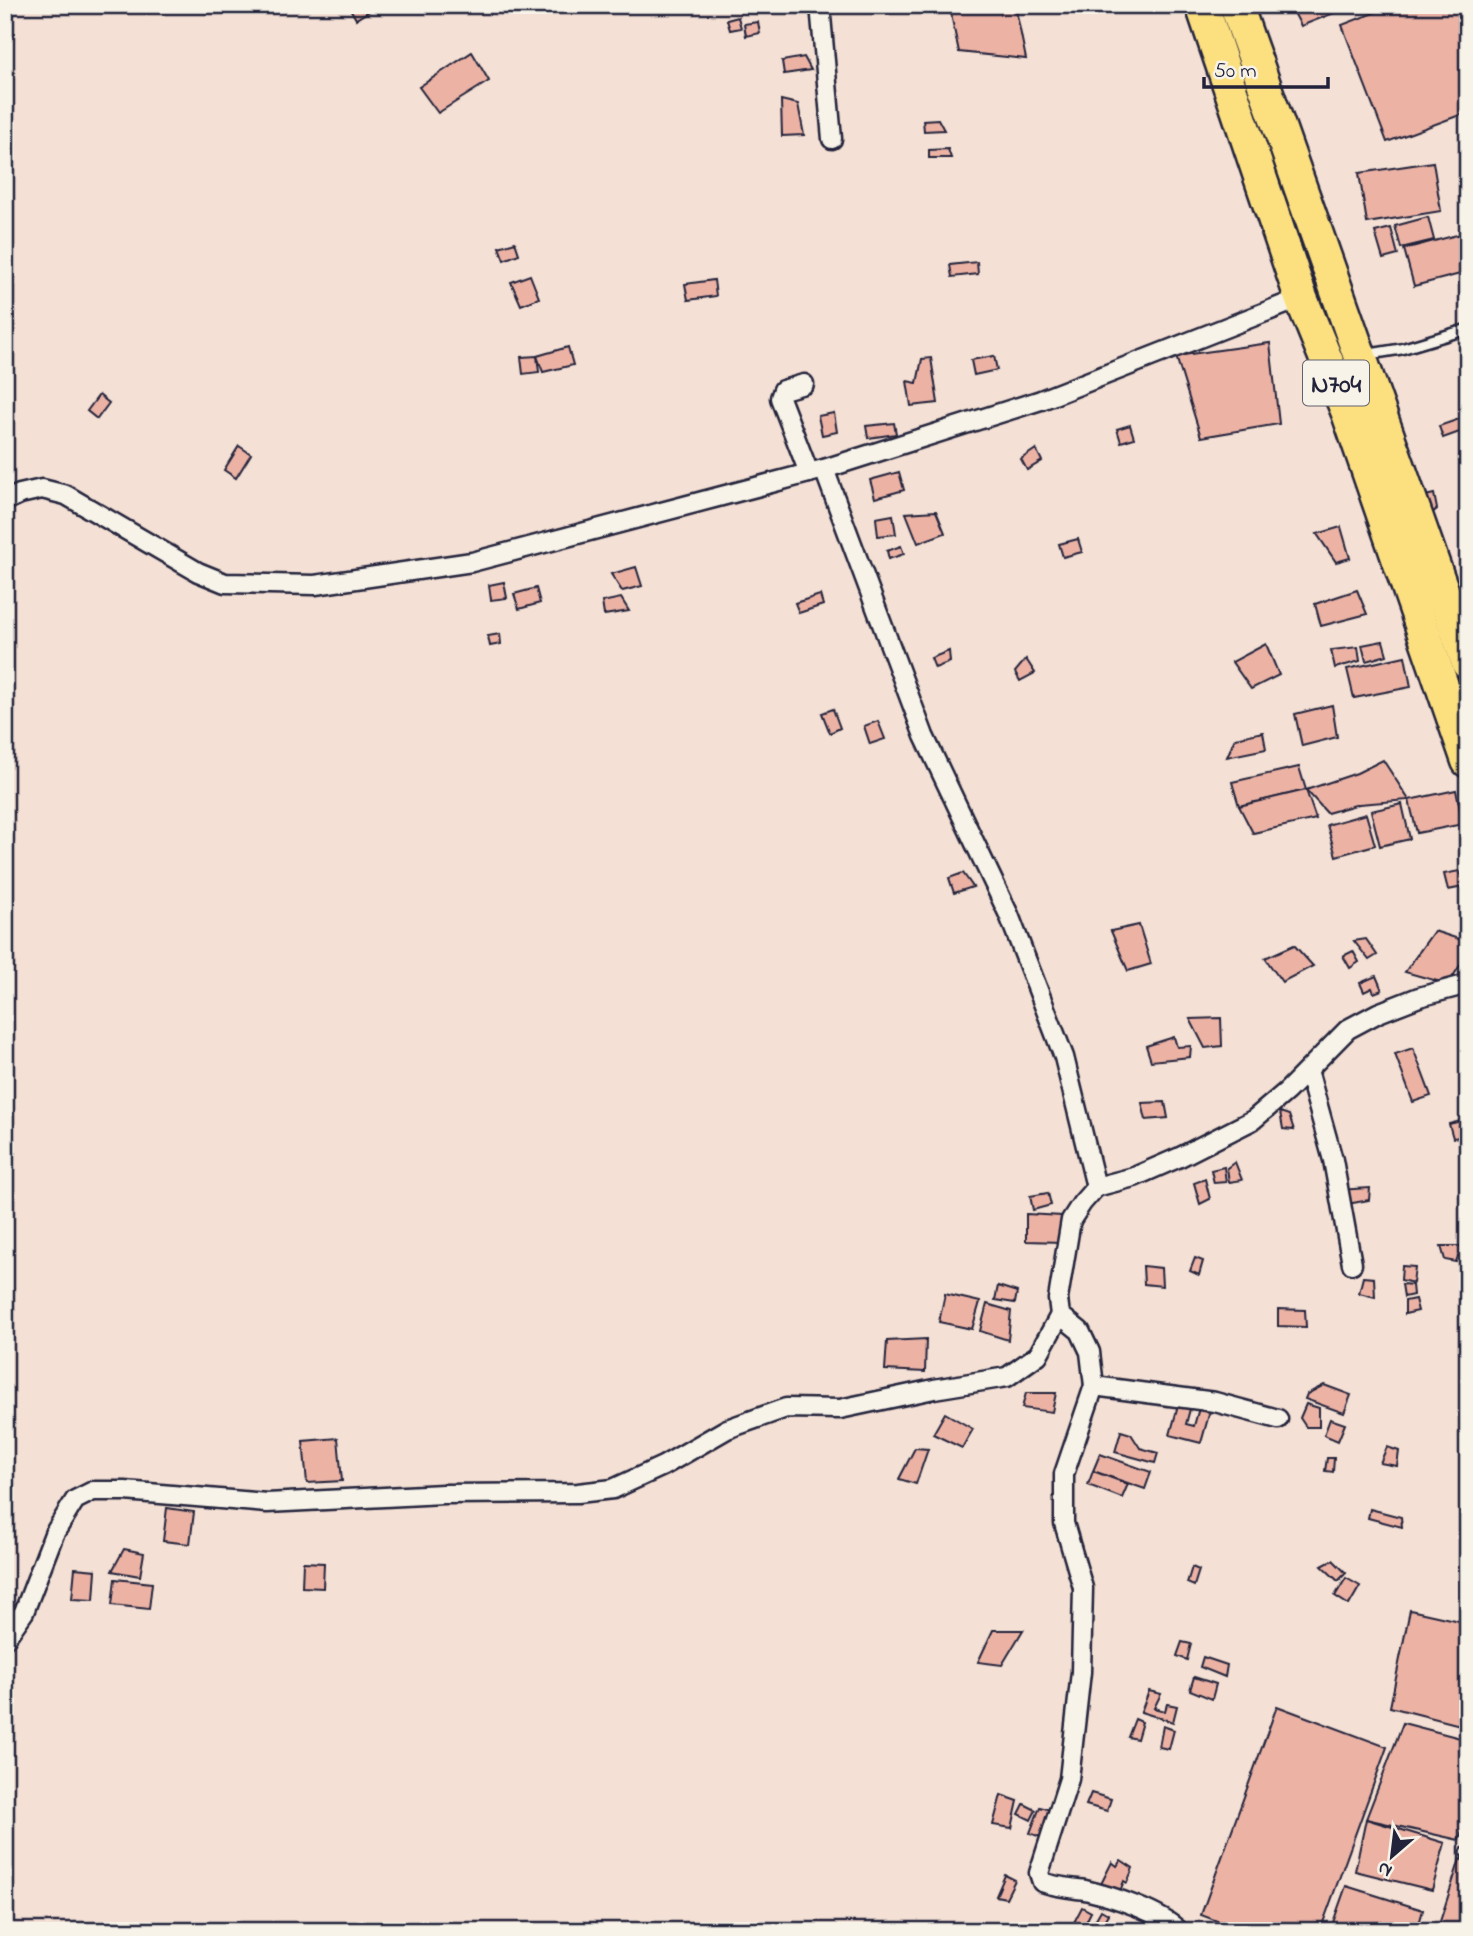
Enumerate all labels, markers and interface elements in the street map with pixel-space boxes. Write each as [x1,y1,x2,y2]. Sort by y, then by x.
scale bar [1204,46,1328,90]
text: 50 m [1214,57,1257,87]
road number: N704 [1303,360,1369,406]
north arrow [1358,1820,1428,1890]
text: N [1373,1854,1397,1884]

